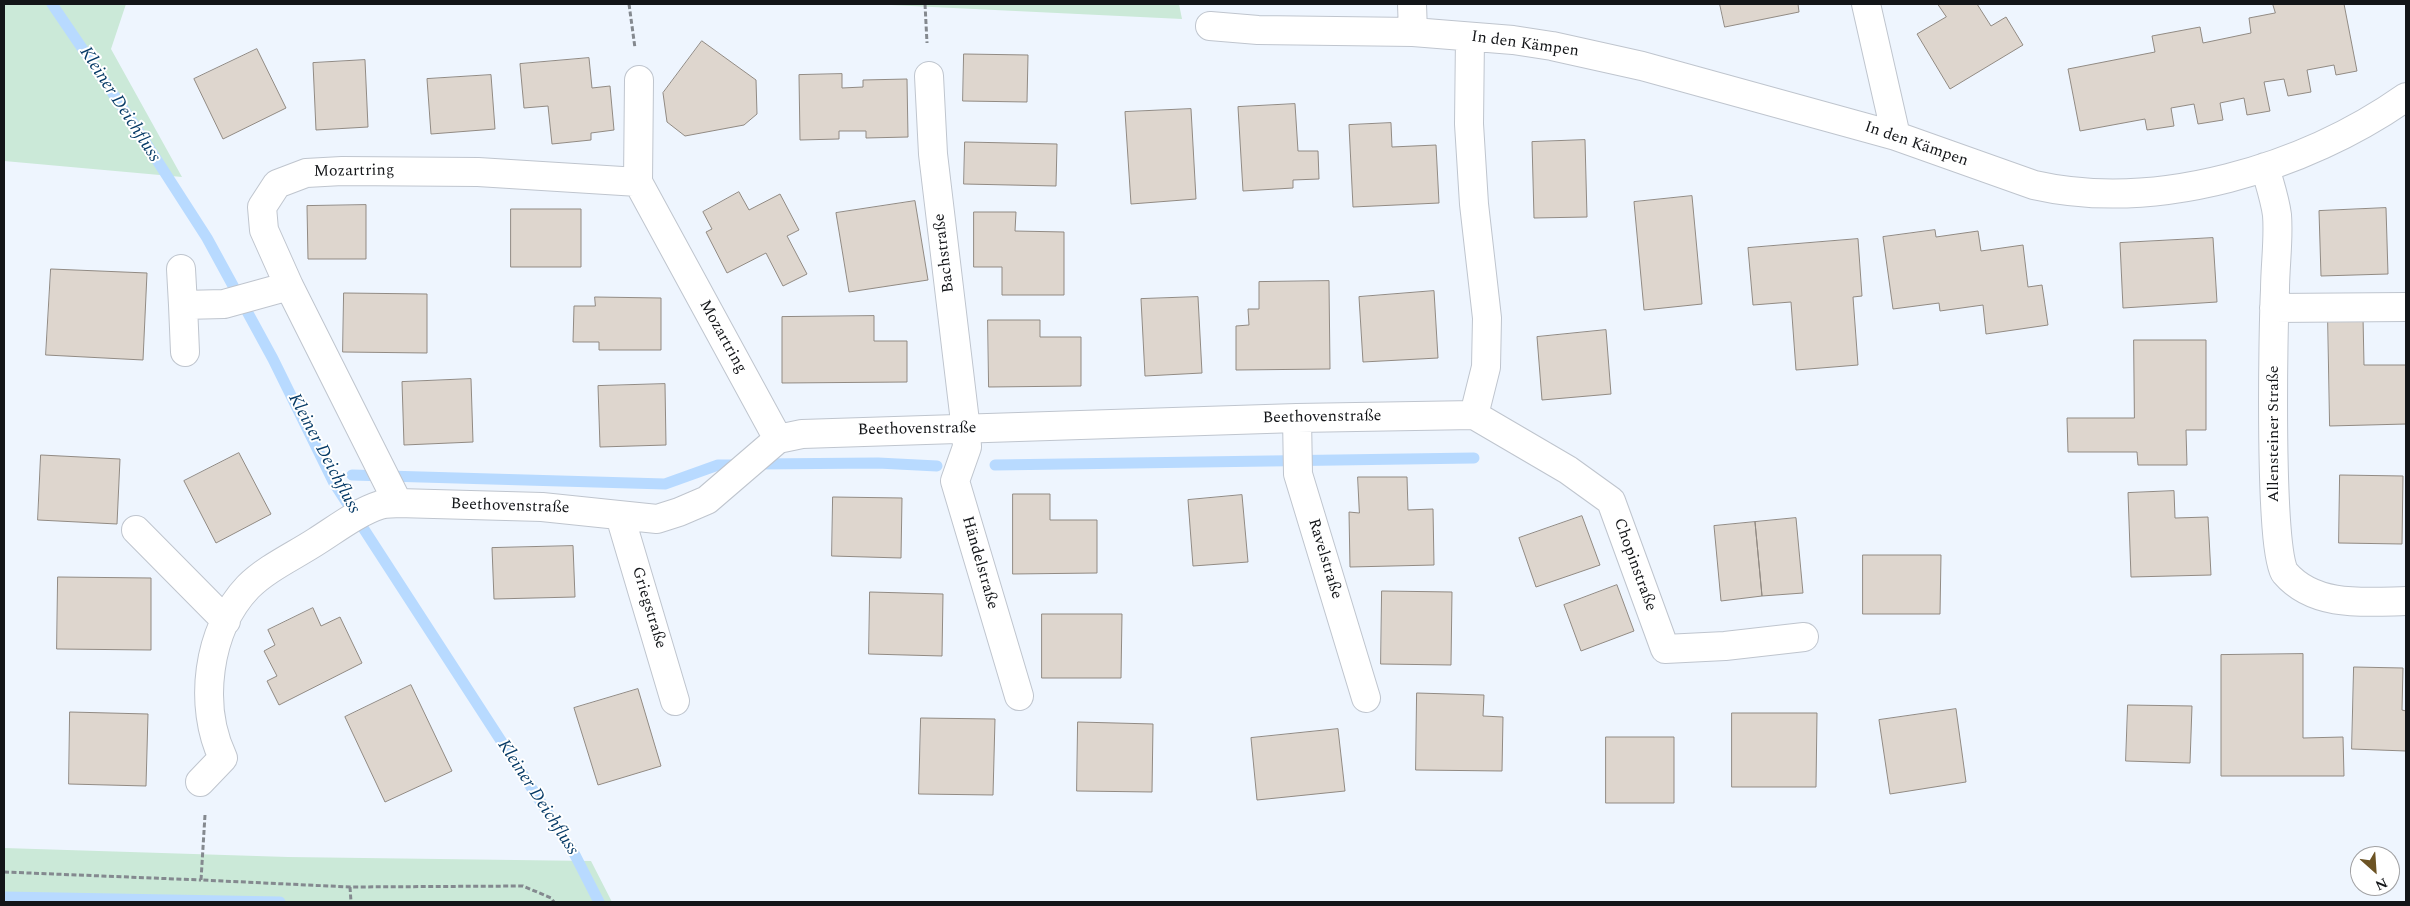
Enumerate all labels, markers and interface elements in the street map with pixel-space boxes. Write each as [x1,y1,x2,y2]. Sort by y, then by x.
street label: In den Kämpen [1470,28,1580,62]
water label: Kleiner Deichfluss [74,43,164,167]
street label: In den Kämpen [1862,118,1970,172]
street label: Mozartring [313,162,395,182]
street label: Bachstraße [931,212,959,294]
street label: Mozartring [694,297,750,377]
street label: Allensteiner Straße [2265,365,2285,503]
water label: Kleiner Deichfluss [282,390,364,518]
street label: Beethovenstraße [1262,407,1382,429]
street label: Beethovenstraße [857,419,977,441]
street label: Beethovenstraße [450,495,570,519]
street label: Händelstraße [957,514,1001,612]
street label: Chopinstraße [1608,516,1660,614]
street label: Ravelstraße [1303,517,1345,601]
street label: Griegstraße [627,565,669,651]
water label: Kleiner Deichfluss [492,736,582,860]
north arrow [2350,846,2400,896]
text: N [2372,872,2391,896]

